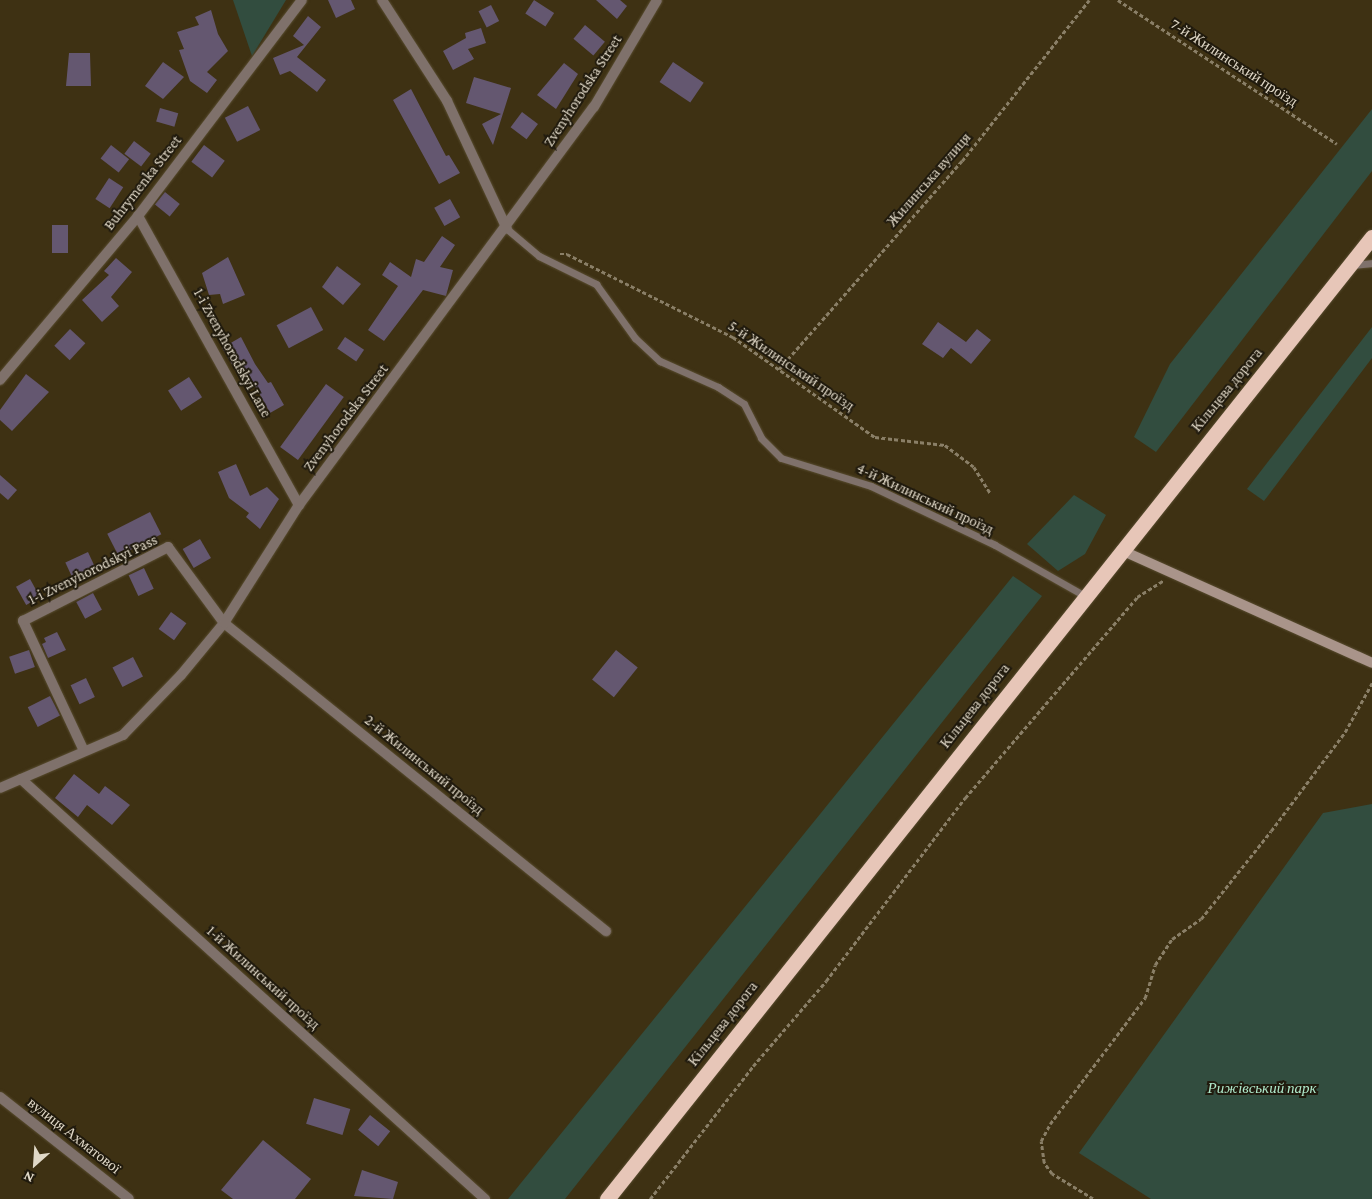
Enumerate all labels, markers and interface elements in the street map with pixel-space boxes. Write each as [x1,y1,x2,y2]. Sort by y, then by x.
street label: 7-й Жилинський проїзд [1167,15,1301,111]
street label: Zvenyhorodska Street [540,32,626,150]
street label: Жилинська вулиця [883,129,975,231]
street label: Buhrymenka Street [100,132,186,234]
street label: 1-i Zvenyhorodskyi Lane [189,285,275,421]
street label: 5-й Жилинський проїзд [724,317,858,415]
street label: Кільцева дорога [1188,345,1266,435]
street label: Zvenyhorodska Street [300,361,392,475]
street label: 4-й Жилинський проїзд [854,459,996,539]
street label: 1-i Zvenyhorodskyi Pass [25,531,161,609]
street label: Кільцева дорога [936,660,1014,752]
street label: 2-й Жилинський проїзд [361,711,487,819]
street label: 1-й Жилинський проїзд [203,922,323,1034]
street label: Кільцева дорога [684,978,762,1070]
park label: Рижівський парк [1208,1080,1316,1098]
street label: вулиця Ахматової [24,1094,124,1178]
north arrow [10,1139,60,1189]
text: N [21,1168,36,1187]

